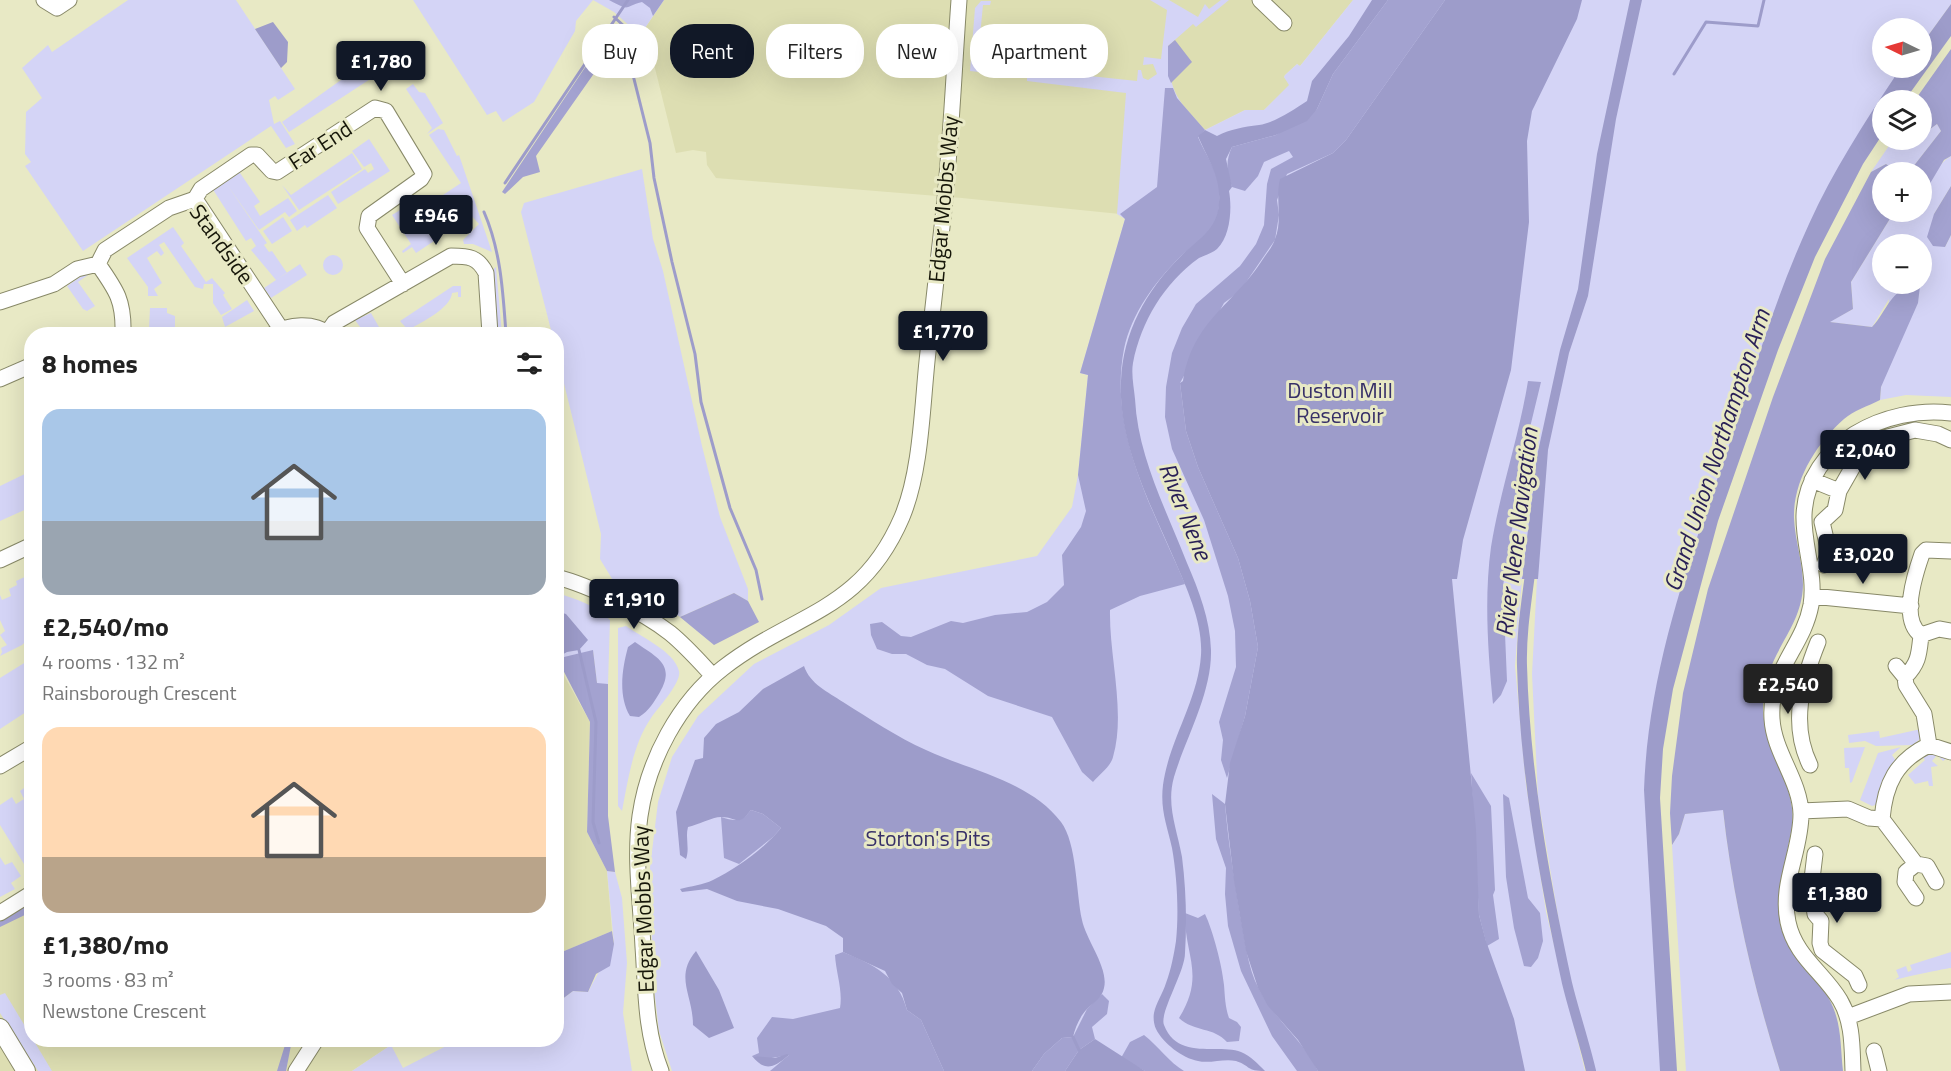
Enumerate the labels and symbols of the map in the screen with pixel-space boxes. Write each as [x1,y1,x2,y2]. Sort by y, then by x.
north arrow [1872,18,1932,78]
pin: £1,780 [332,41,430,92]
street label: Far End [281,112,359,178]
street label: Edgar Mobbs Way [919,114,967,284]
pin: £946 [400,195,472,246]
street label: Standside [181,197,263,291]
water label: Grand Union Northampton Arm [1653,303,1779,596]
pin: £1,770 [894,311,992,362]
park label: Duston Mill Reservoir [1287,373,1393,432]
water label: River Nene Navigation [1485,425,1547,638]
pin: £2,040 [1816,430,1914,481]
water label: River Nene [1150,457,1223,567]
pin: £3,020 [1814,534,1912,585]
pin: £1,910 [585,579,683,630]
pin: £2,540 [1739,664,1837,715]
park label: Storton's Pits [866,821,990,855]
street label: Edgar Mobbs Way [623,824,663,993]
pin: £1,380 [1788,873,1886,924]

